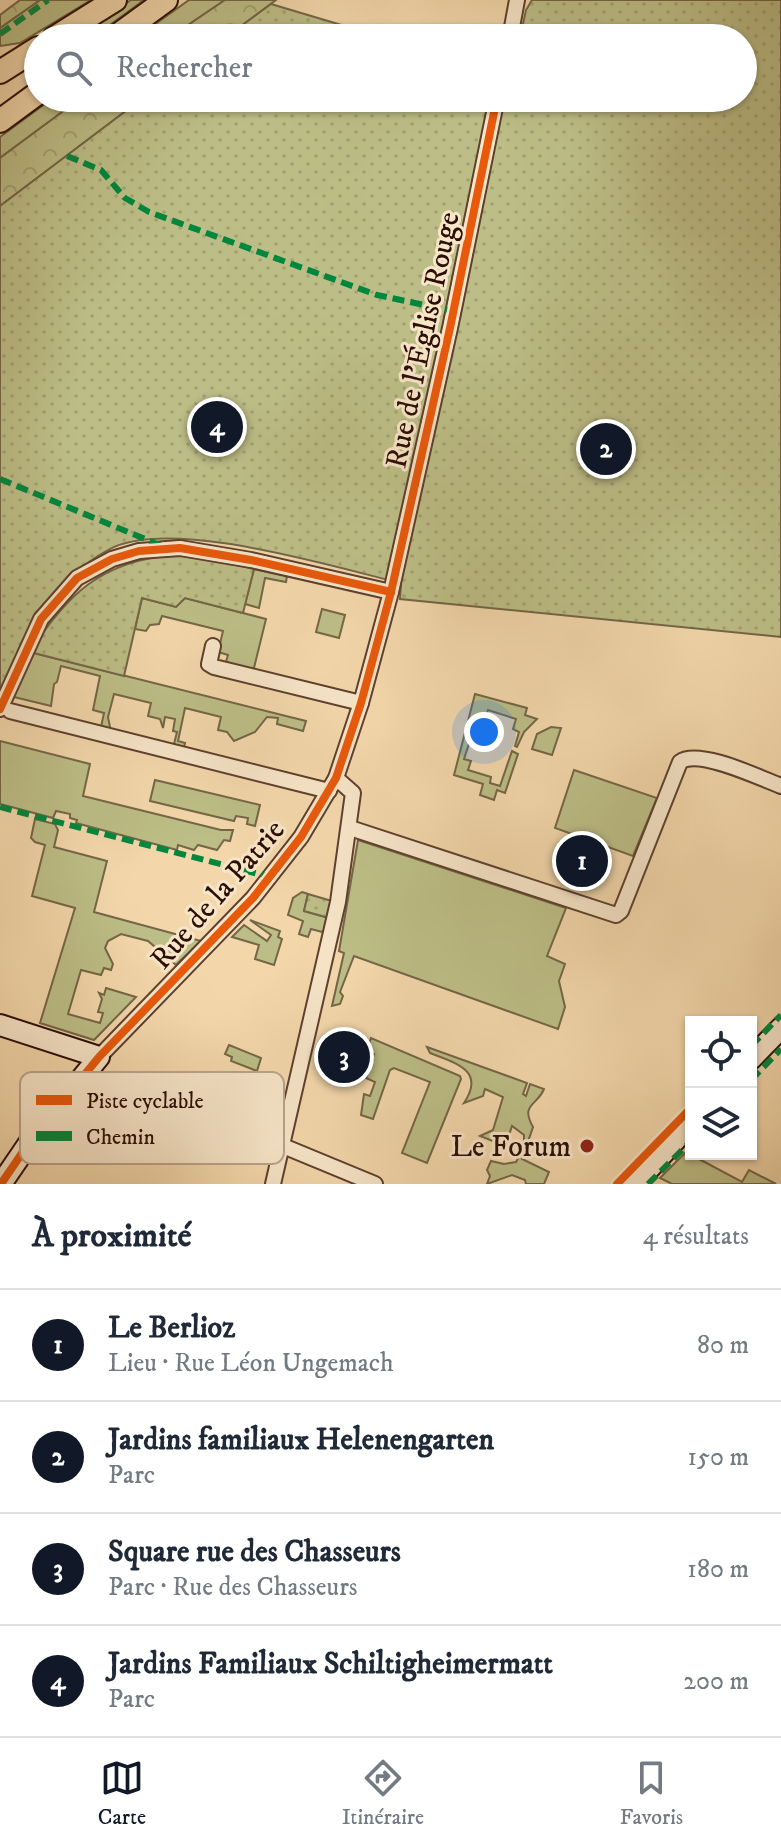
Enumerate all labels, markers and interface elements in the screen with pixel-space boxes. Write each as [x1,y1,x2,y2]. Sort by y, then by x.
search box [24,24,757,112]
icon: search [52,46,96,90]
text: Rechercher [116,50,252,87]
street label: Rue de l'Église Rouge [377,209,469,472]
pin: 4 [191,397,243,457]
pin: 2 [580,419,632,479]
your location [464,712,504,752]
street label: Rue de la Patrie [143,813,293,977]
pin: 1 [556,831,608,891]
map controls [685,1016,757,1160]
button: locate [685,1016,757,1088]
pin: 3 [318,1027,370,1087]
legend [20,1072,284,1164]
text: Piste cyclable [86,1088,204,1115]
button: layers [685,1088,757,1160]
text: Chemin [86,1124,155,1151]
place label: Le Forum [450,1129,571,1166]
marker: Le Forum [578,1137,596,1155]
text: À proximité [32,1215,192,1257]
text: 4 résultats [643,1220,749,1253]
text: Le Berlioz [108,1310,235,1347]
text: 1 [53,1329,63,1362]
text: 80 m [697,1329,749,1362]
text: Lieu · Rue Léon Ungemach [108,1347,394,1380]
text: Jardins familiaux Helenengarten [108,1422,494,1459]
text: 2 [52,1441,64,1474]
text: 150 m [688,1441,749,1474]
text: Parc [108,1459,155,1492]
text: Square rue des Chasseurs [108,1534,401,1571]
text: 3 [53,1553,63,1586]
text: 180 m [687,1553,749,1586]
text: Parc · Rue des Chasseurs [108,1571,358,1604]
text: Jardins Familiaux Schiltigheimermatt [108,1646,553,1683]
text: 4 [51,1665,65,1698]
text: 200 m [683,1665,749,1698]
text: Parc [108,1683,155,1716]
tab: Carte [98,1756,146,1831]
tab: Itinéraire [342,1756,424,1831]
tab: Favoris [620,1756,683,1831]

